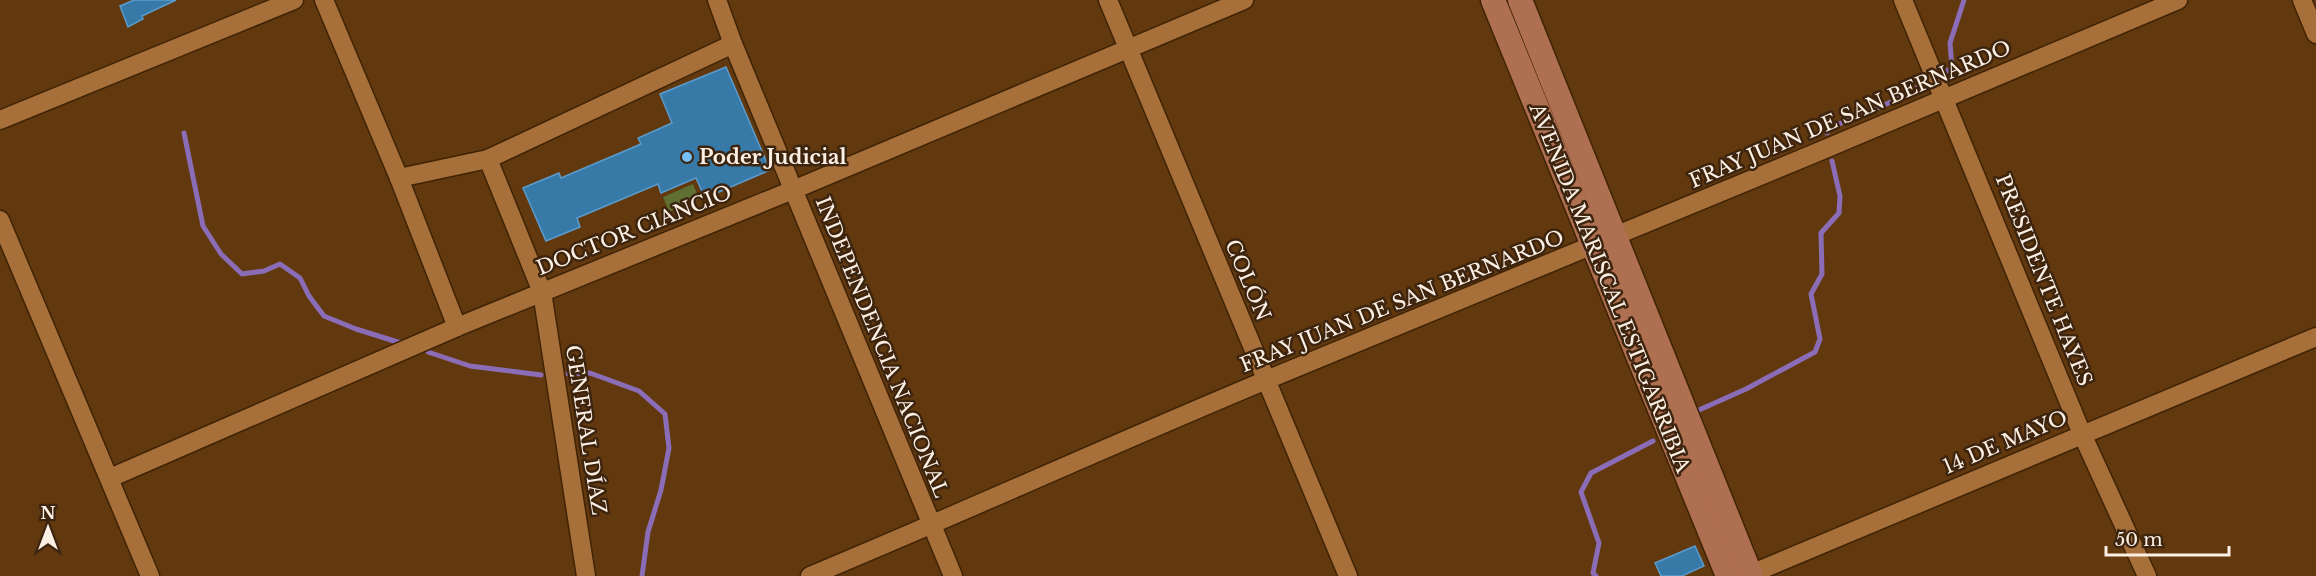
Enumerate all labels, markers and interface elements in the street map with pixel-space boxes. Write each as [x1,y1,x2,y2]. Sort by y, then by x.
street label: FRAY JUAN DE SAN BERNARDO [1686,35,2014,193]
street label: AVENIDA MARISCAL ESTIGARRIBIA [1524,99,1696,477]
place label: Poder Judicial [699,145,847,169]
marker: Poder Judicial [680,150,694,164]
street label: PRESIDENTE HAYES [1991,171,2097,389]
street label: DOCTOR CIANCIO [533,180,735,280]
street label: INDEPENDENCIA NACIONAL [810,193,954,501]
street label: FRAY JUAN DE SAN BERNARDO [1237,225,1567,377]
street label: COLÓN [1220,235,1277,324]
street label: GENERAL DÍAZ [561,343,612,517]
street label: 14 DE MAYO [1939,405,2071,479]
north arrow [18,498,78,558]
text: N [40,503,56,523]
scale bar [2106,519,2229,557]
text: 50 m [2115,529,2163,551]

